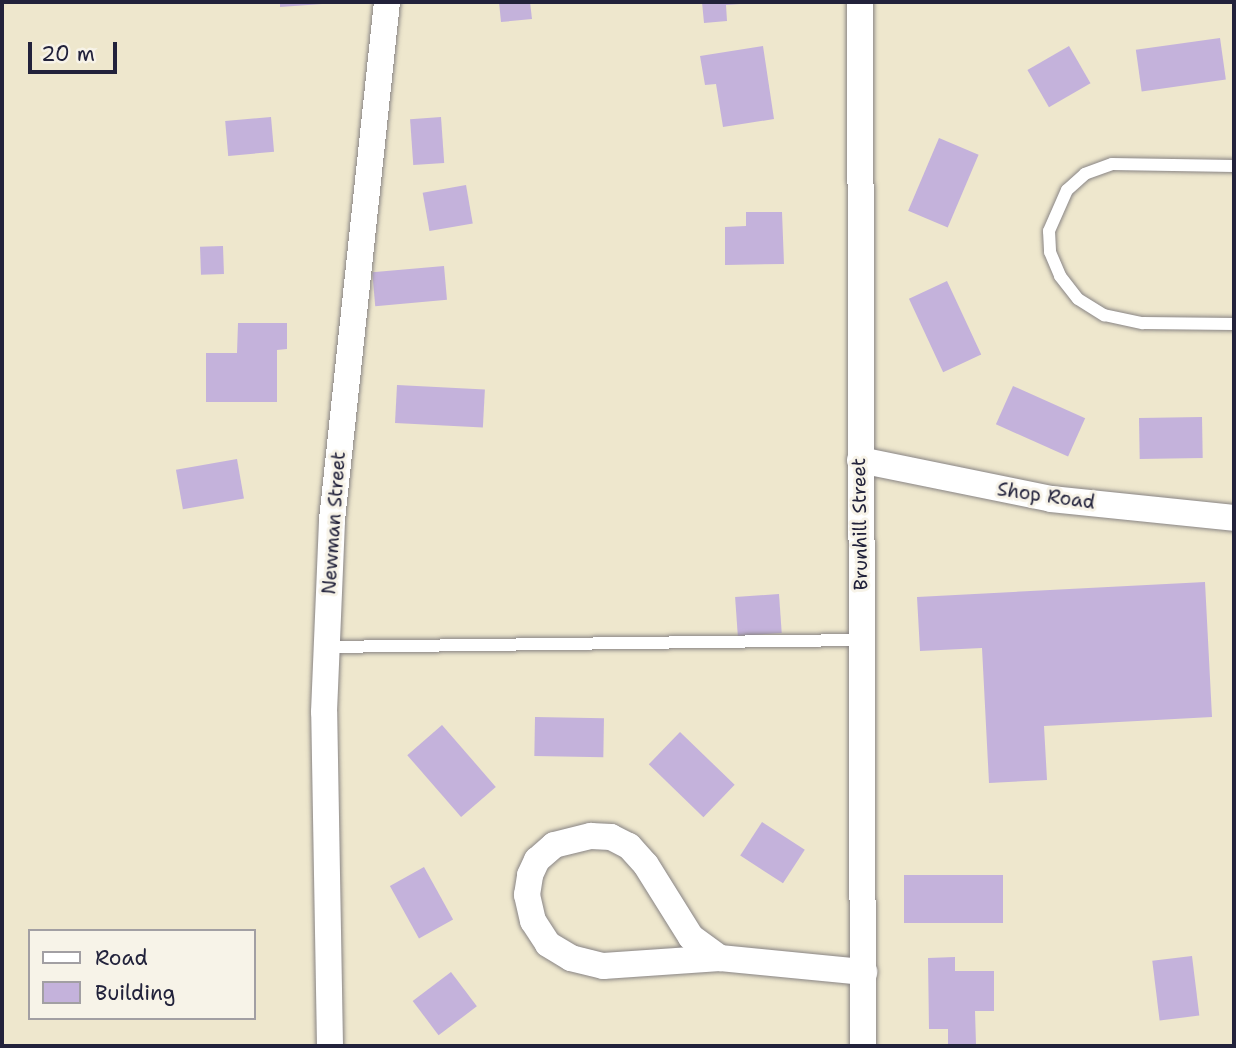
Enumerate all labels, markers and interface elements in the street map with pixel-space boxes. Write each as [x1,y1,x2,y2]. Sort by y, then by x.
scale bar [32,28,121,72]
text: 20 m [41,40,95,68]
street label: Newman Street [318,451,350,595]
street label: Brunhill Street [847,458,873,590]
street label: Shop Road [996,478,1096,514]
legend [28,929,256,1020]
text: Road [95,944,148,972]
text: Building [95,979,175,1007]

